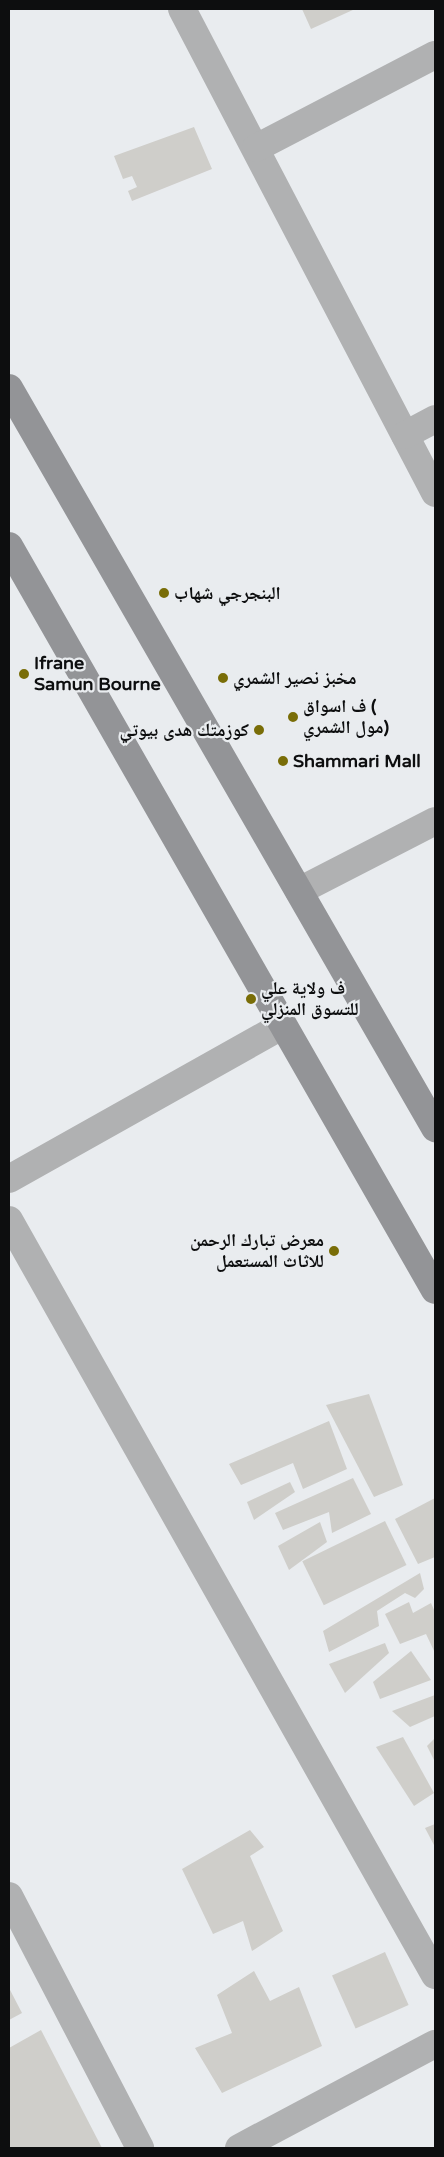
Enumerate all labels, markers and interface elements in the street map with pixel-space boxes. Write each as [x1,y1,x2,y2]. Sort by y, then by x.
place label: البنجرجي شهاب [174,582,281,604]
marker: البنجرجي شهاب [158,587,170,599]
place label: Ifrane Samun Bourne [34,653,161,696]
place label: مخبز نصير الشمري [233,667,356,689]
marker: Ifrane Samun Bourne [18,668,30,680]
marker: مخبز نصير الشمري [217,672,229,684]
place label: ف اسواق ( مول الشمري) [303,696,389,739]
marker: ف اسواق ( مول الشمري) [287,711,299,723]
place label: كوزمتك هدى بيوتي [119,719,249,741]
marker: كوزمتك هدى بيوتي [253,724,265,736]
place label: Shammari Mall [293,750,421,772]
marker: Shammari Mall [277,755,289,767]
place label: ف ولاية علي للتسوق المنزلي [261,978,359,1021]
marker: ف ولاية علي للتسوق المنزلي [245,993,257,1005]
place label: معرض تبارك الرحمن للاثاث المستعمل [190,1230,324,1272]
marker: معرض تبارك الرحمن للاثاث المستعمل [328,1245,340,1257]

